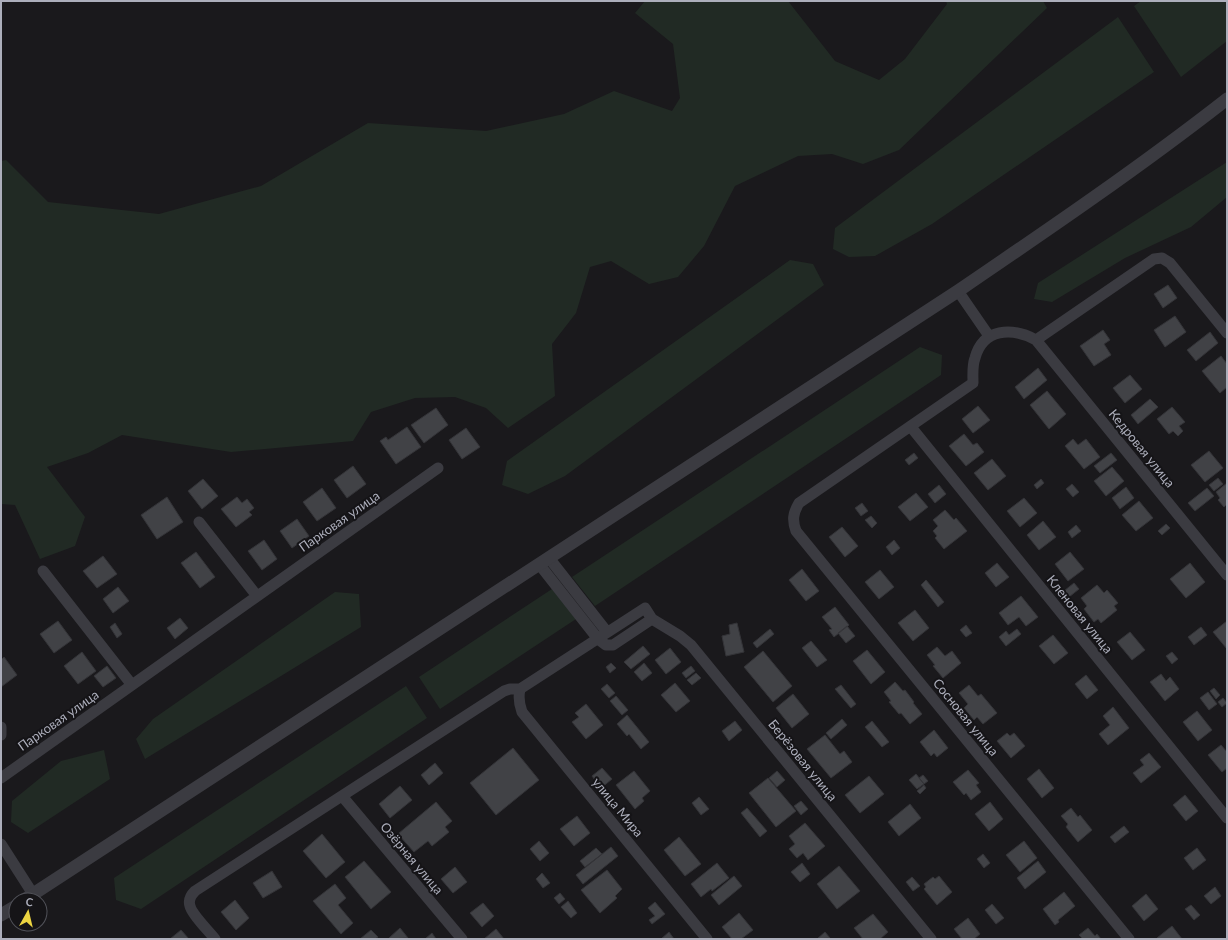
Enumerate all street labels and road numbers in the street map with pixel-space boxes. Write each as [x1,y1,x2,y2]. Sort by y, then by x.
street label: Кедровая улица [1106,406,1178,490]
street label: Парковая улица [295,487,383,555]
street label: Кленовая улица [1044,572,1116,656]
street label: Сосновая улица [930,675,1002,759]
street label: Парковая улица [14,686,102,754]
street label: Берёзовая улица [765,716,841,804]
street label: улица Мира [589,774,647,840]
street label: Озёрная улица [377,819,447,897]

